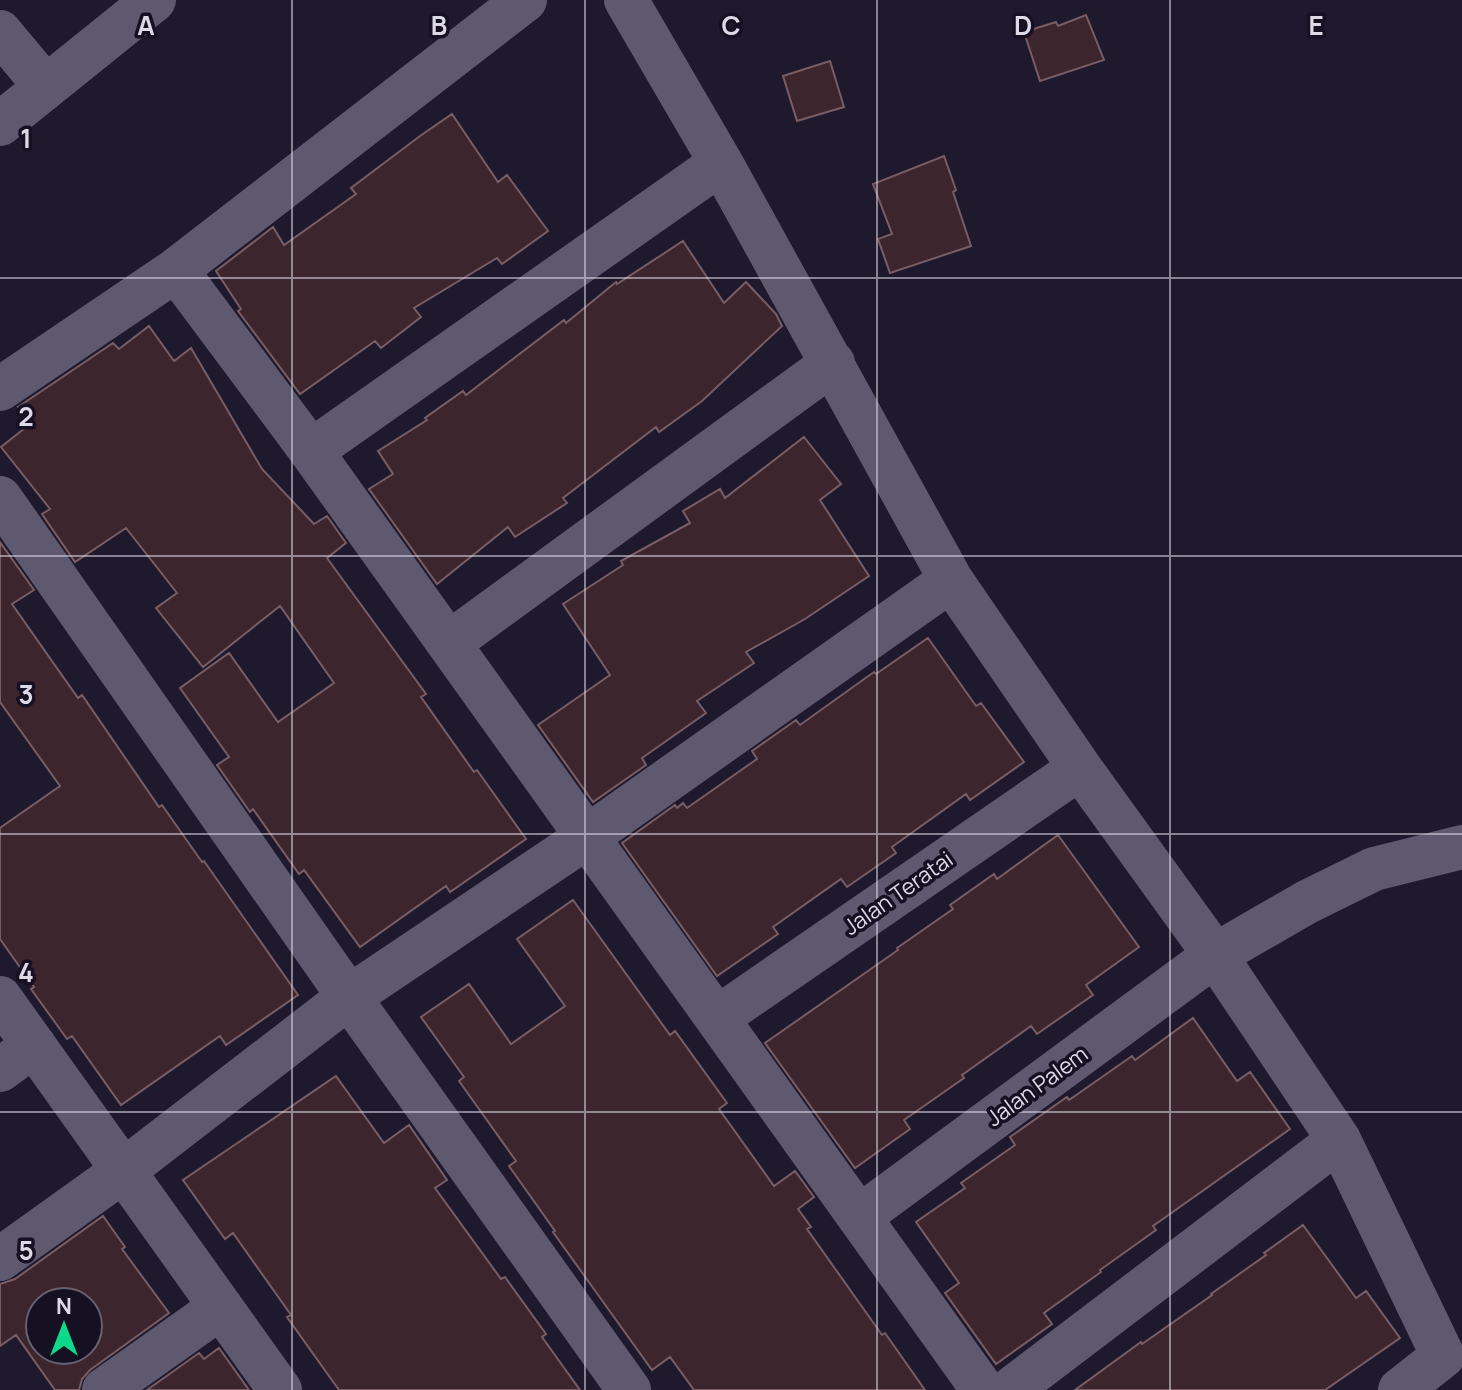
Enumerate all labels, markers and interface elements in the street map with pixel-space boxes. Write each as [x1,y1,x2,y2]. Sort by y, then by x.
text: A [137,7,155,43]
text: B [431,7,447,43]
text: C [721,7,741,43]
text: D [1014,7,1032,43]
text: E [1308,7,1324,43]
text: 1 [20,120,32,156]
text: 2 [18,398,34,434]
text: 3 [18,676,34,712]
street label: Jalan Teratai [837,844,959,942]
text: 4 [18,954,34,990]
street label: Jalan Palem [980,1039,1094,1133]
text: 5 [18,1232,34,1268]
north arrow [24,1286,104,1366]
text: N [56,1291,72,1321]

